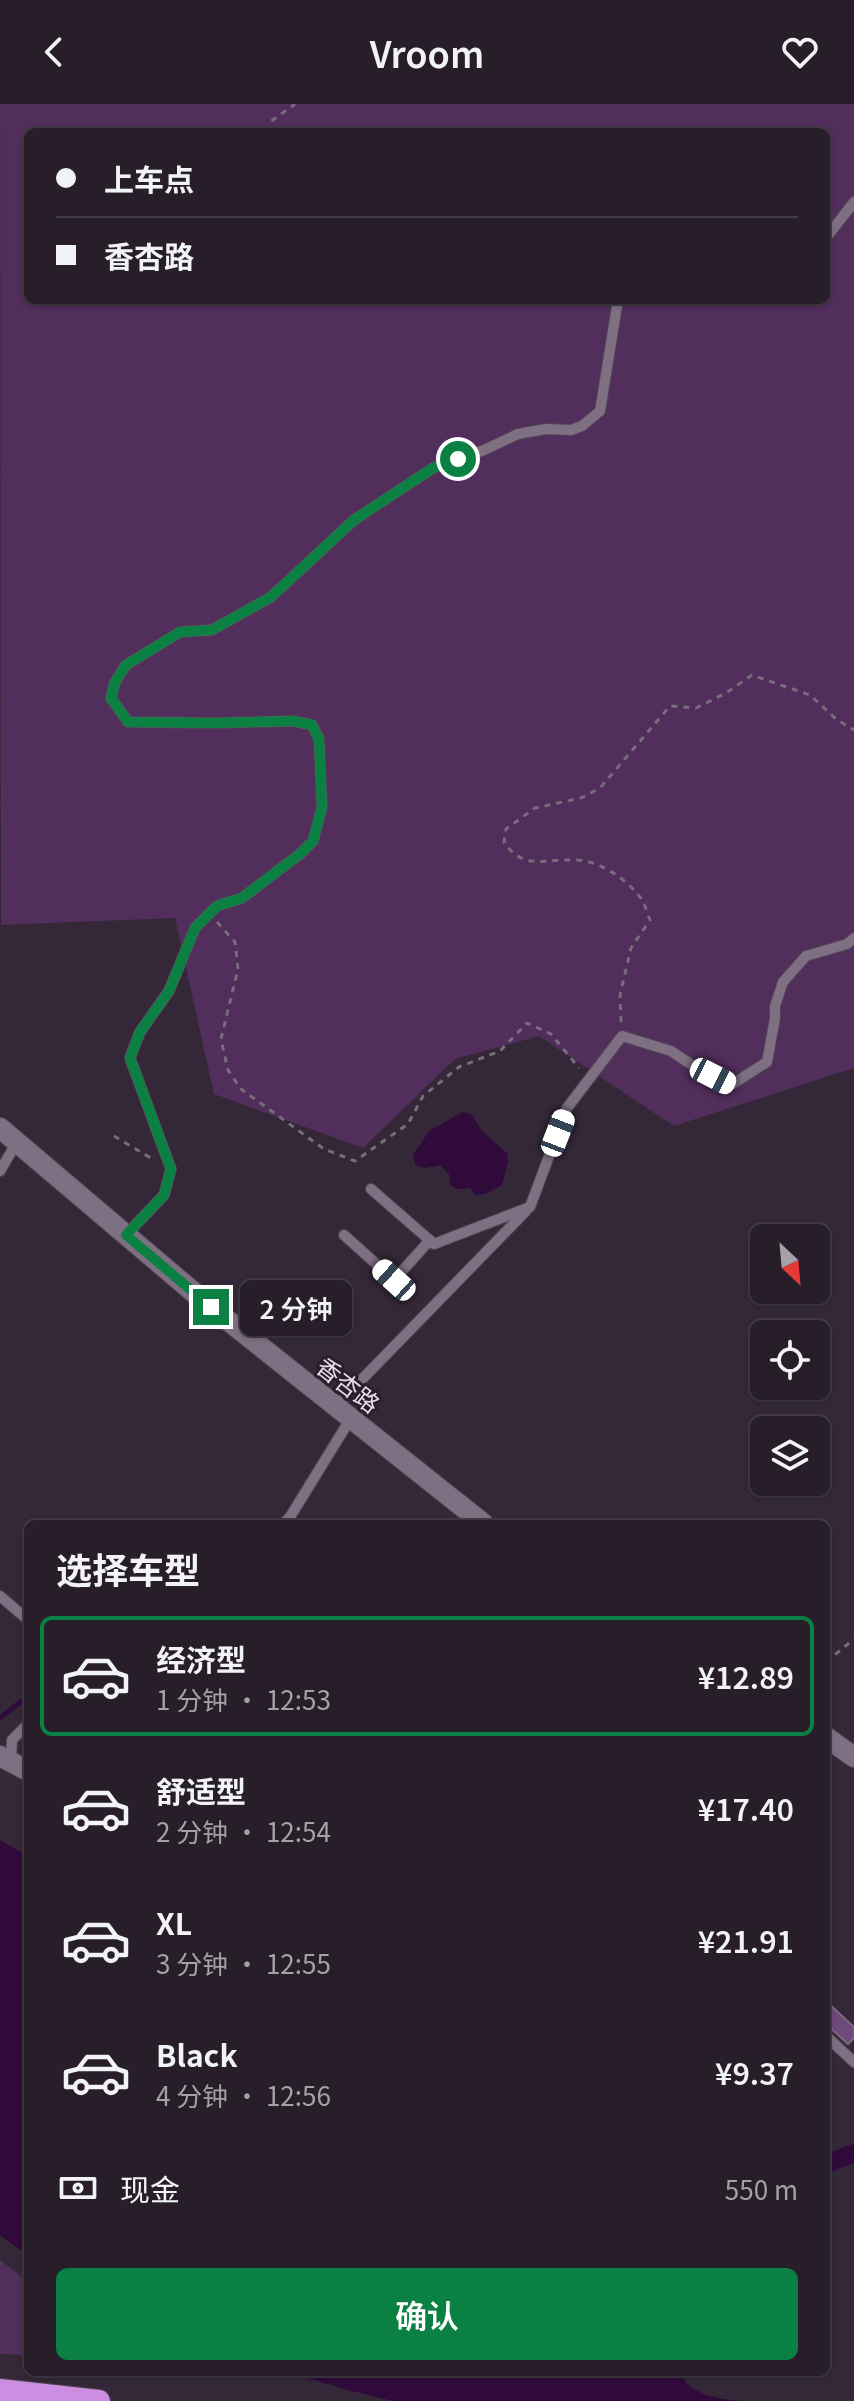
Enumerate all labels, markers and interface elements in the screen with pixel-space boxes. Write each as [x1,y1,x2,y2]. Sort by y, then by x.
text: Vroom [370,26,484,78]
icon: back [32,30,76,74]
icon: heart [778,30,822,74]
text: 上车点 [104,156,194,200]
text: 香杏路 [104,233,194,277]
route start [440,441,476,477]
car [686,1054,740,1098]
car [538,1106,578,1160]
north arrow [750,1224,830,1304]
map controls [750,1224,830,1496]
car [368,1255,420,1305]
callout: 2 分钟 [239,1279,351,1335]
route end [193,1289,229,1325]
text: 2 分钟 [260,1289,332,1326]
button: locate [750,1320,830,1400]
street label: 香杏路 [310,1348,388,1420]
button: layers [750,1416,830,1496]
text: 选择车型 [56,1542,200,1594]
text: 经济型 [156,1636,246,1680]
icon: car [60,1640,132,1712]
text: ¥12.89 [698,1654,794,1698]
text: 1 分钟 · 12:53 [156,1680,331,1717]
text: 舒适型 [156,1768,246,1812]
icon: car [60,1772,132,1844]
text: ¥17.40 [698,1786,794,1830]
text: 2 分钟 · 12:54 [156,1812,331,1849]
text: XL [156,1900,192,1944]
icon: car [60,1904,132,1976]
text: ¥21.91 [698,1918,794,1962]
text: 3 分钟 · 12:55 [156,1944,331,1981]
text: Black [156,2032,238,2076]
icon: car [60,2036,132,2108]
text: ¥9.37 [715,2050,794,2094]
text: 4 分钟 · 12:56 [156,2076,331,2113]
icon: cash [56,2166,100,2210]
text: 现金 [120,2166,180,2210]
text: 550 m [725,2170,798,2207]
button: 确认 [56,2268,798,2360]

